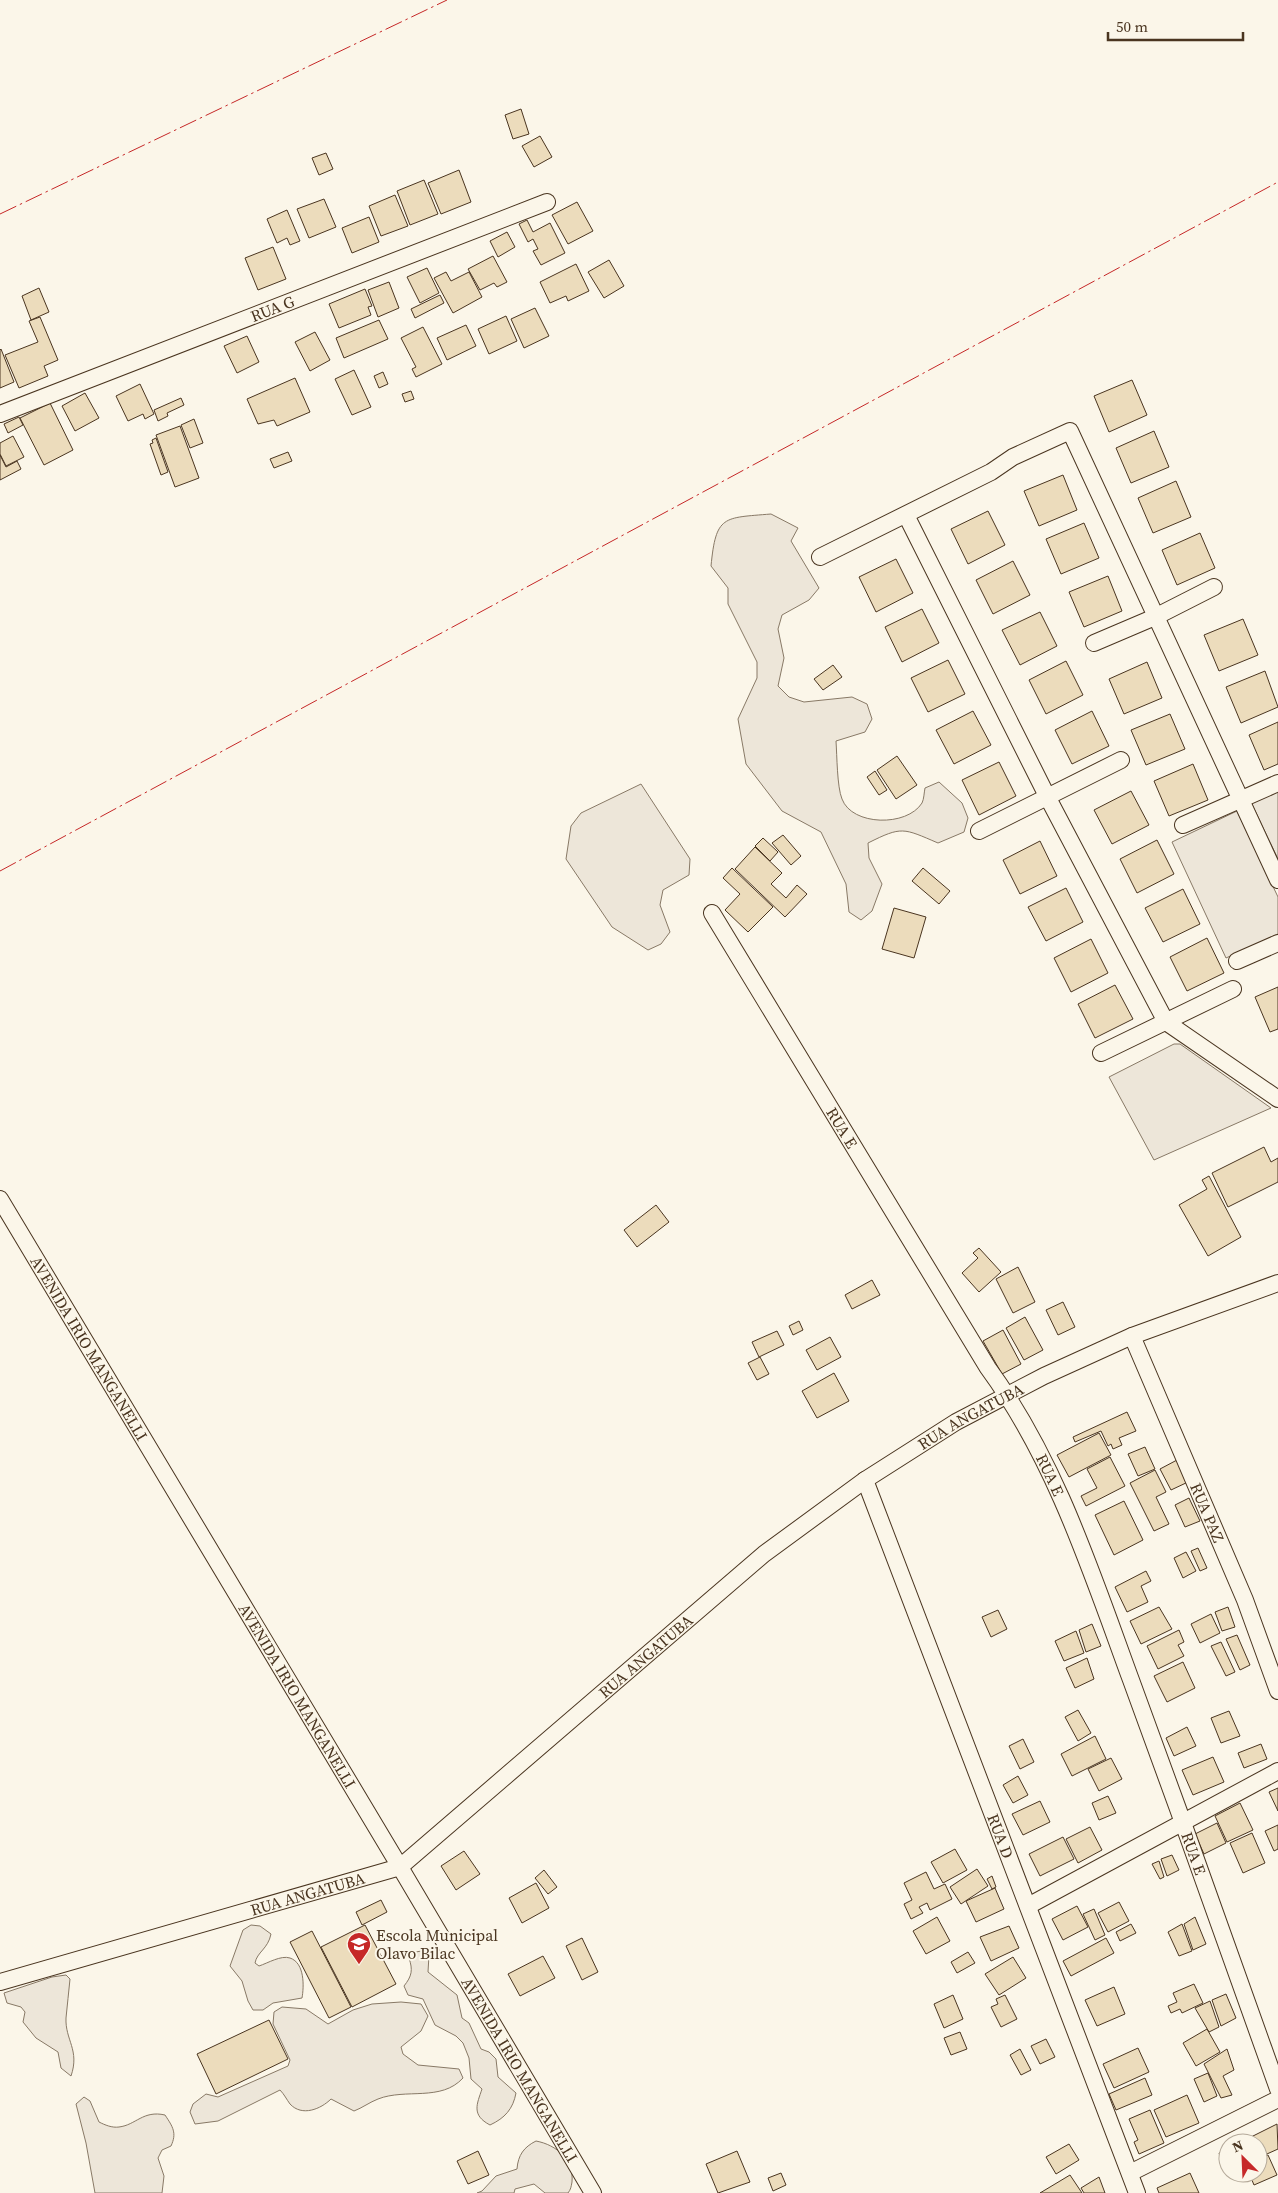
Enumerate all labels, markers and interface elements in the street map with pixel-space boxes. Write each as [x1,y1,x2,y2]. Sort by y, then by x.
scale bar [1108,10,1243,42]
text: 50 m [1116,16,1148,37]
street label: RUA G [247,290,298,327]
street label: RUA E [821,1103,863,1153]
street label: AVENIDA IRIO MANGANELLI [26,1252,153,1445]
street label: RUA ANGATUBA [913,1378,1028,1455]
street label: RUA E [1031,1450,1070,1500]
street label: RUA PAZ [1185,1479,1230,1546]
street label: AVENIDA IRIO MANGANELLI [234,1599,361,1792]
street label: RUA ANGATUBA [594,1609,698,1703]
street label: RUA D [982,1811,1019,1861]
street label: RUA E [1176,1829,1212,1878]
street label: RUA ANGATUBA [248,1867,368,1920]
place label: Escola Municipal Olavo Bilac [376,1924,498,1964]
school or university icon: Escola Municipal Olavo Bilac [346,1931,372,1965]
street label: AVENIDA IRIO MANGANELLI [457,1973,583,2166]
north arrow [1218,2133,1268,2183]
text: N [1229,2135,1246,2157]

